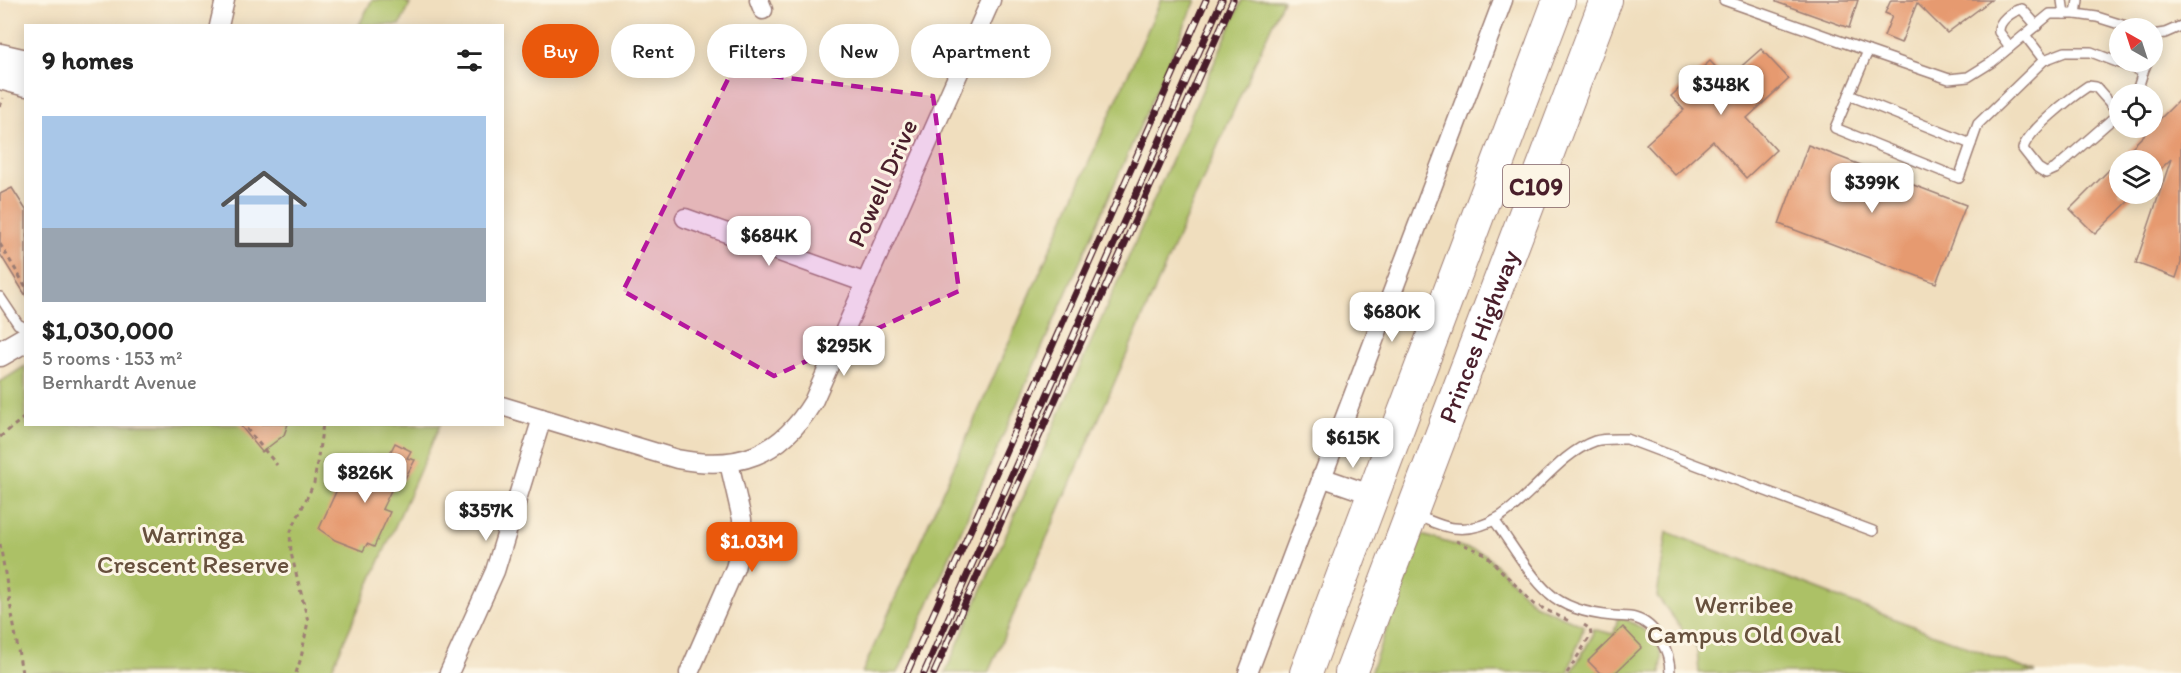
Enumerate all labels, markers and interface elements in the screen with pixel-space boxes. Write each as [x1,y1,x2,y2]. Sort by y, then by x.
north arrow [2109,18,2163,72]
map controls [2109,18,2163,204]
chip: Buy [522,24,599,78]
chip: Rent [611,24,695,78]
chip: Filters [707,24,807,78]
chip: New [819,24,899,78]
chip: Apartment [911,24,1051,78]
text: 9 homes [42,44,134,76]
icon: filters [453,44,486,77]
pin: $348K [1679,65,1763,116]
text: $348K [1693,72,1749,96]
button: locate [2109,84,2163,138]
street label: Powell Drive [840,114,924,252]
button: layers [2109,150,2163,204]
icon: home [210,155,318,263]
pin: $399K [1830,163,1914,214]
road number: C109 [1503,165,1569,207]
text: $399K [1845,170,1899,194]
pin: $684K [727,216,811,267]
text: $684K [741,223,797,247]
street label: Princes Highway [1431,245,1526,427]
pin: $680K [1350,292,1434,343]
text: $680K [1364,299,1420,323]
text: $1,030,000 [42,314,174,346]
pin: $295K [802,326,886,377]
text: $295K [817,333,871,357]
text: 5 rooms · 153 m² [42,346,182,370]
text: Bernhardt Avenue [42,370,197,394]
pin: $615K [1311,418,1395,469]
text: $615K [1326,425,1380,449]
pin: $826K [323,453,407,504]
text: $826K [338,460,392,484]
pin: $357K [444,491,528,542]
text: $357K [459,498,513,522]
park label: Warringa Crescent Reserve [97,518,289,580]
pin: $1.03M [703,522,801,573]
text: $1.03M [720,529,784,553]
park label: Werribee Campus Old Oval [1647,588,1841,650]

